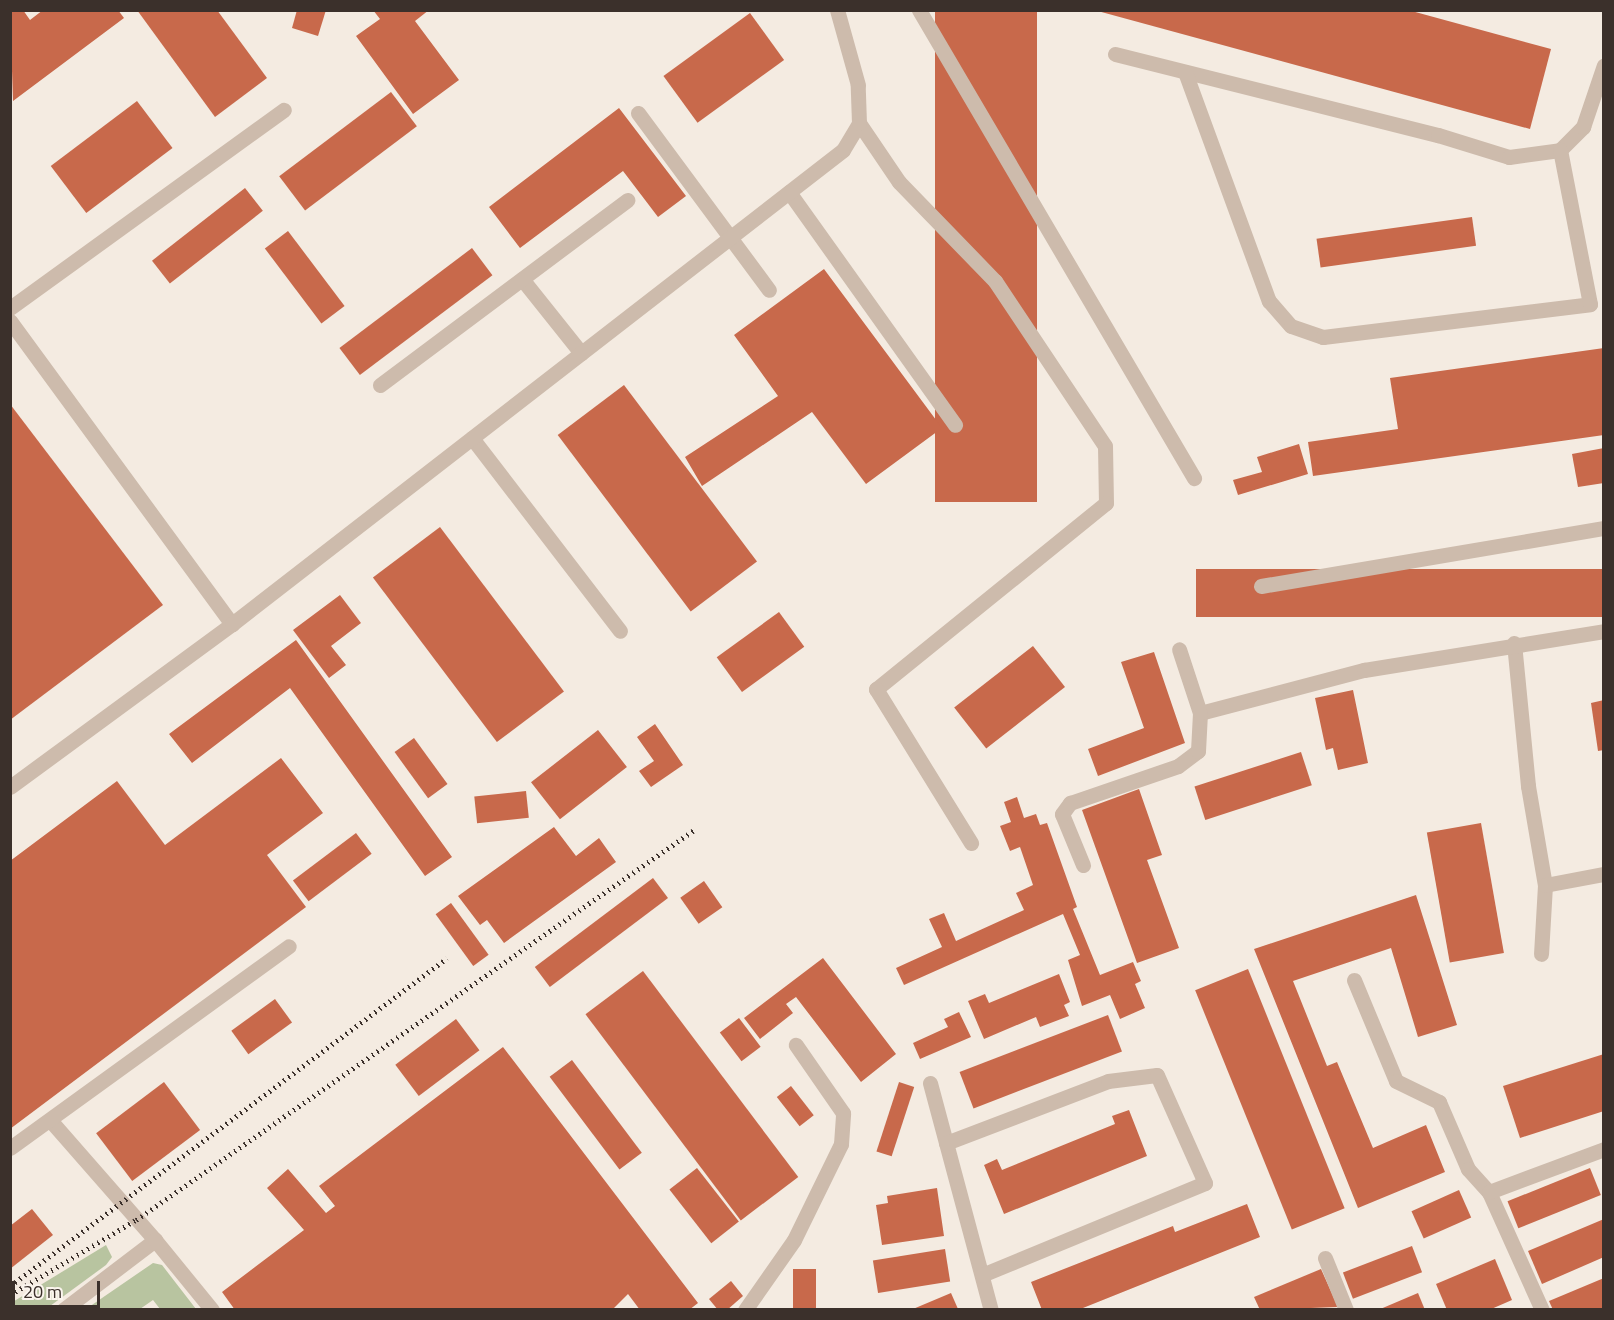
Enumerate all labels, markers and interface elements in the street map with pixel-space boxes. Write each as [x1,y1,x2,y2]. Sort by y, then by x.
scale bar [15,1269,104,1307]
text: 20 m [23,1278,62,1305]

